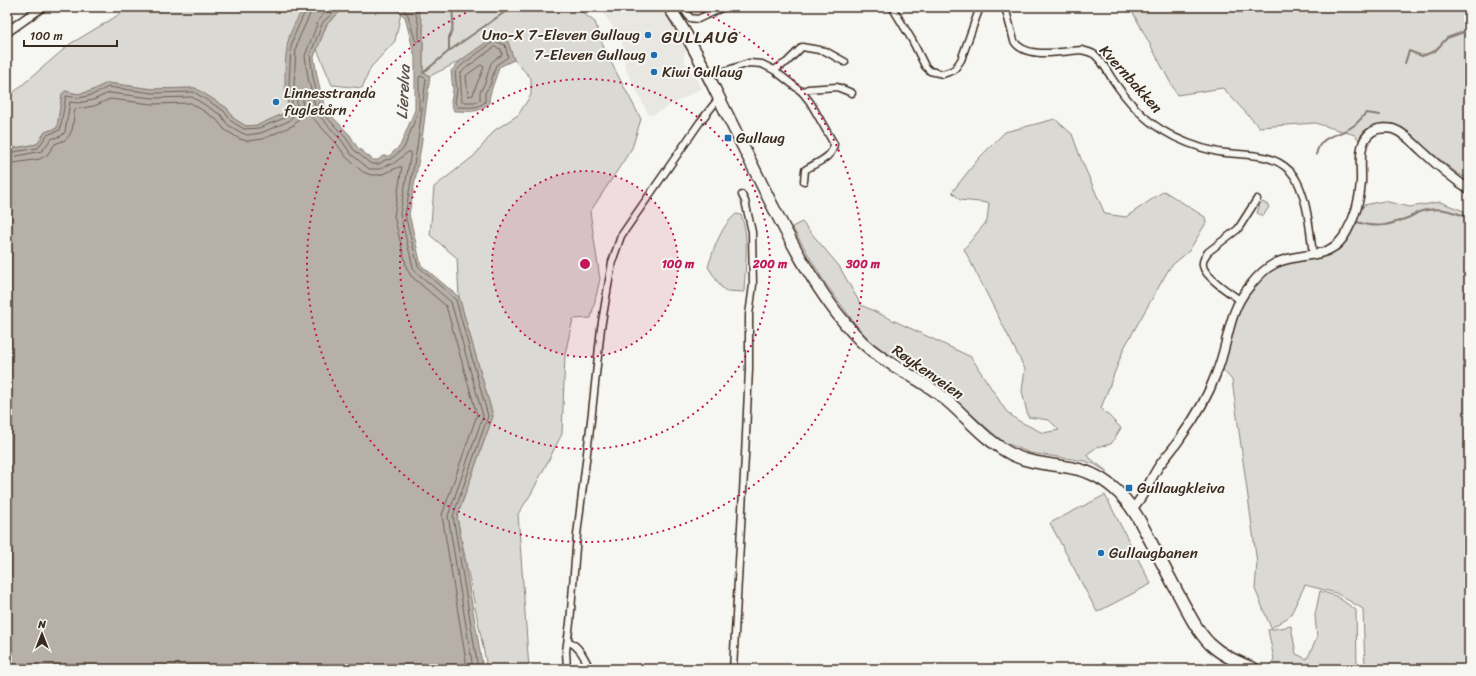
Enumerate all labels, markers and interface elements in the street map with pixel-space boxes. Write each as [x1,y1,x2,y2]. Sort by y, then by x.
scale bar [24,22,117,48]
place label: Uno-X 7-Eleven Gullaug [482,22,640,48]
district label: GULLAUG [661,22,739,52]
text: 100 m [30,25,63,47]
marker: Uno-X 7-Eleven Gullaug [643,30,653,40]
street label: Kvernbakken [1093,39,1169,119]
place label: 7-Eleven Gullaug [534,42,646,68]
marker: 7-Eleven Gullaug [649,50,659,60]
place label: Kiwi Gullaug [662,59,743,85]
water label: Lierelva [387,62,419,120]
marker: Kiwi Gullaug [649,67,659,77]
place label: Linnesstranda fugletårn [284,80,376,123]
marker: Linnesstranda fugletårn [271,97,281,107]
place label: Gullaug [736,125,785,151]
marker: Gullaug [723,133,733,143]
text: 100 m [662,253,695,275]
text: 200 m [752,253,788,275]
text: 300 m [845,253,881,275]
centre of rings [578,257,592,271]
street label: Røykenveien [887,338,969,406]
place label: Gullaugkleiva [1137,475,1225,501]
marker: Gullaugkleiva [1124,483,1134,493]
place label: Gullaugbanen [1109,540,1198,566]
marker: Gullaugbanen [1096,548,1106,558]
north arrow [22,614,62,654]
text: N [37,615,46,634]

